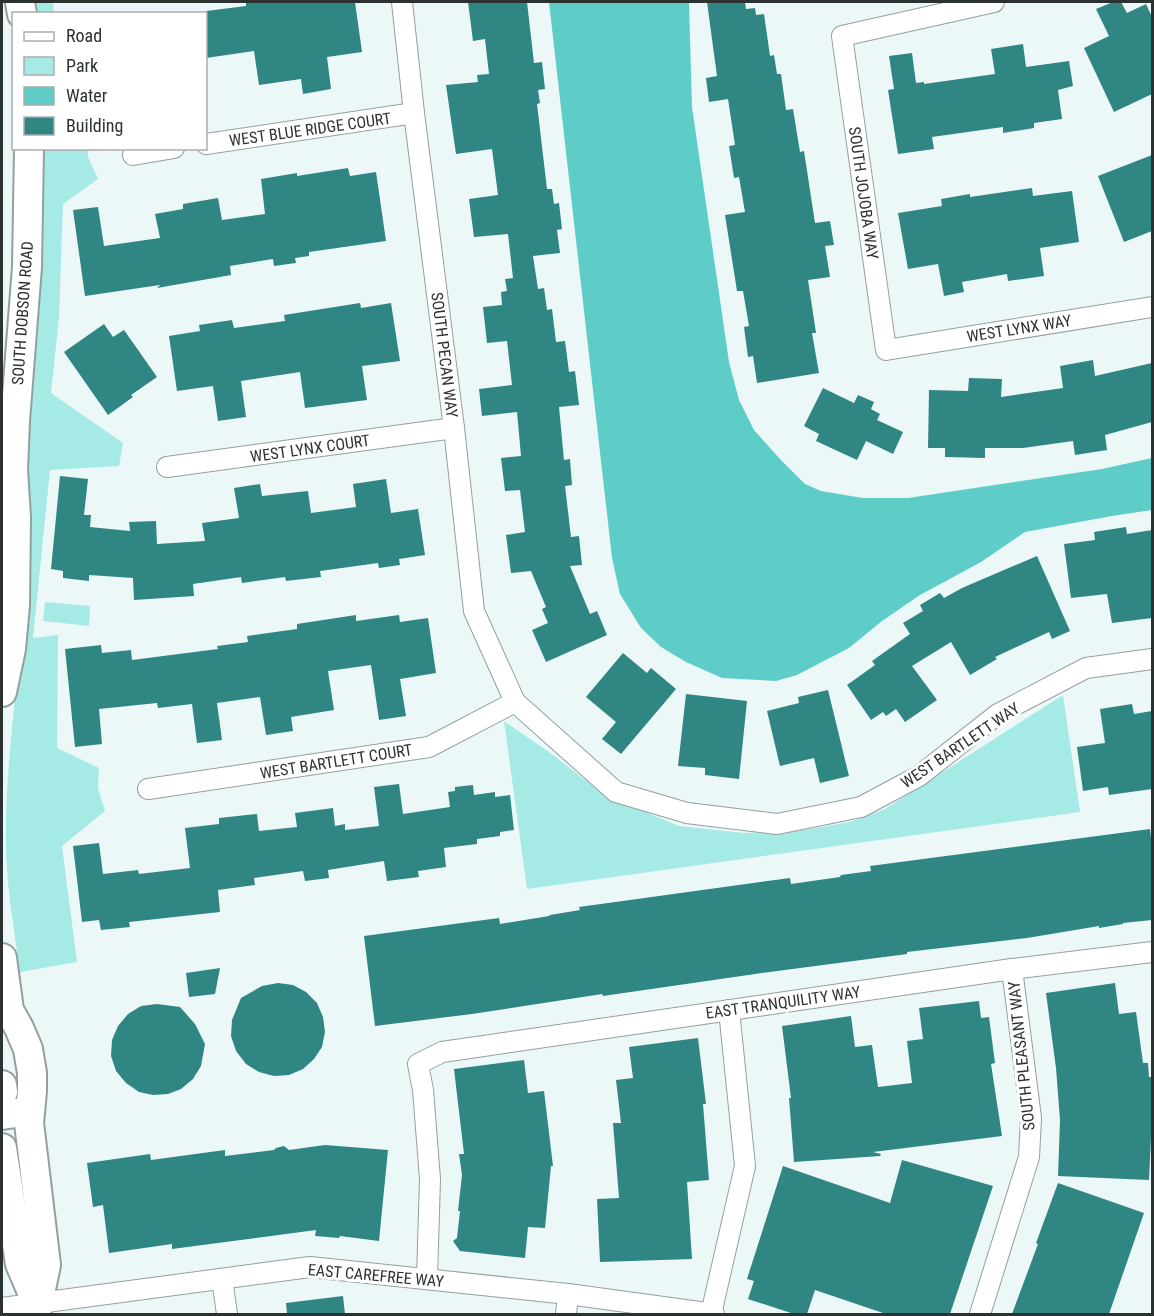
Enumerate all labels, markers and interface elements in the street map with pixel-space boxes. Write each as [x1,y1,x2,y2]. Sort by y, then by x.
legend [12,12,207,150]
text: Road [66,25,102,46]
text: Park [66,55,98,76]
text: Water [66,85,108,106]
street label: WEST BLUE RIDGE COURT [228,109,392,150]
text: Building [66,115,123,136]
street label: SOUTH JOJOBA WAY [845,125,882,261]
street label: SOUTH DOBSON ROAD [8,240,37,386]
street label: SOUTH PECAN WAY [427,291,462,419]
street label: WEST LYNX WAY [965,311,1073,346]
street label: WEST LYNX COURT [249,431,371,466]
street label: WEST BARTLETT WAY [897,698,1024,792]
street label: WEST BARTLETT COURT [259,740,414,783]
street label: SOUTH PLEASANT WAY [1004,980,1039,1132]
street label: EAST TRANQUILITY WAY [704,982,862,1023]
street label: EAST CAREFREE WAY [307,1260,445,1291]

